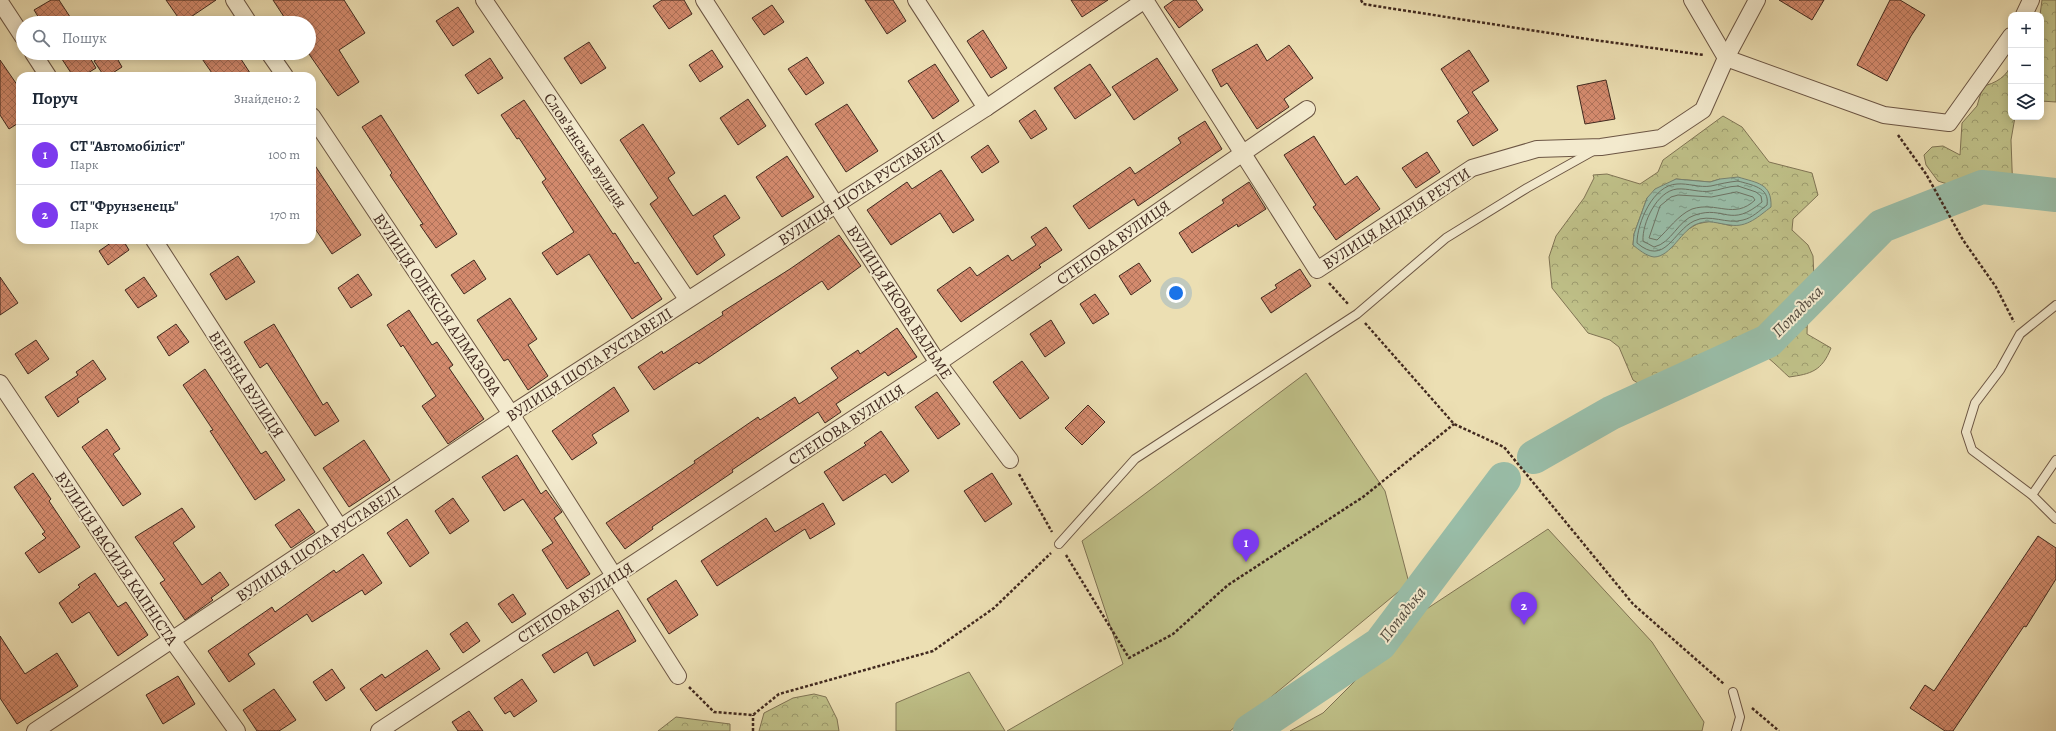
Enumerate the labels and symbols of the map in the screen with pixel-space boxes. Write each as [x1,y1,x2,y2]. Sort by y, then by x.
street label: Словʼянська вулиця [538,89,632,213]
street label: ВУЛИЦЯ ШОТА РУСТАВЕЛІ [774,127,949,251]
street label: ВУЛИЦЯ АНДРІЯ РЕУТИ [1318,163,1475,275]
street label: СТЕПОВА ВУЛИЦЯ [1052,195,1175,290]
street label: ВУЛИЦЯ ОЛЕКСІЯ АЛМАЗОВА [368,209,507,401]
street label: ВУЛИЦЯ ЯКОВА БАЛЬМЕ [841,221,957,384]
water label: Попадька [1766,280,1828,342]
your location [1166,283,1186,303]
street label: ВУЛИЦЯ ШОТА РУСТАВЕЛІ [502,303,677,427]
street label: ВЕРБНА ВУЛИЦЯ [203,327,289,443]
street label: СТЕПОВА ВУЛИЦЯ [784,379,909,471]
street label: ВУЛИЦЯ ВАСИЛЯ КАПНІСТА [50,467,183,650]
street label: ВУЛИЦЯ ШОТА РУСТАВЕЛІ [232,480,405,607]
pin: 1 [1233,529,1259,562]
street label: СТЕПОВА ВУЛИЦЯ [513,557,638,649]
water label: Попадька [1374,582,1431,647]
pin: 2 [1511,592,1537,625]

